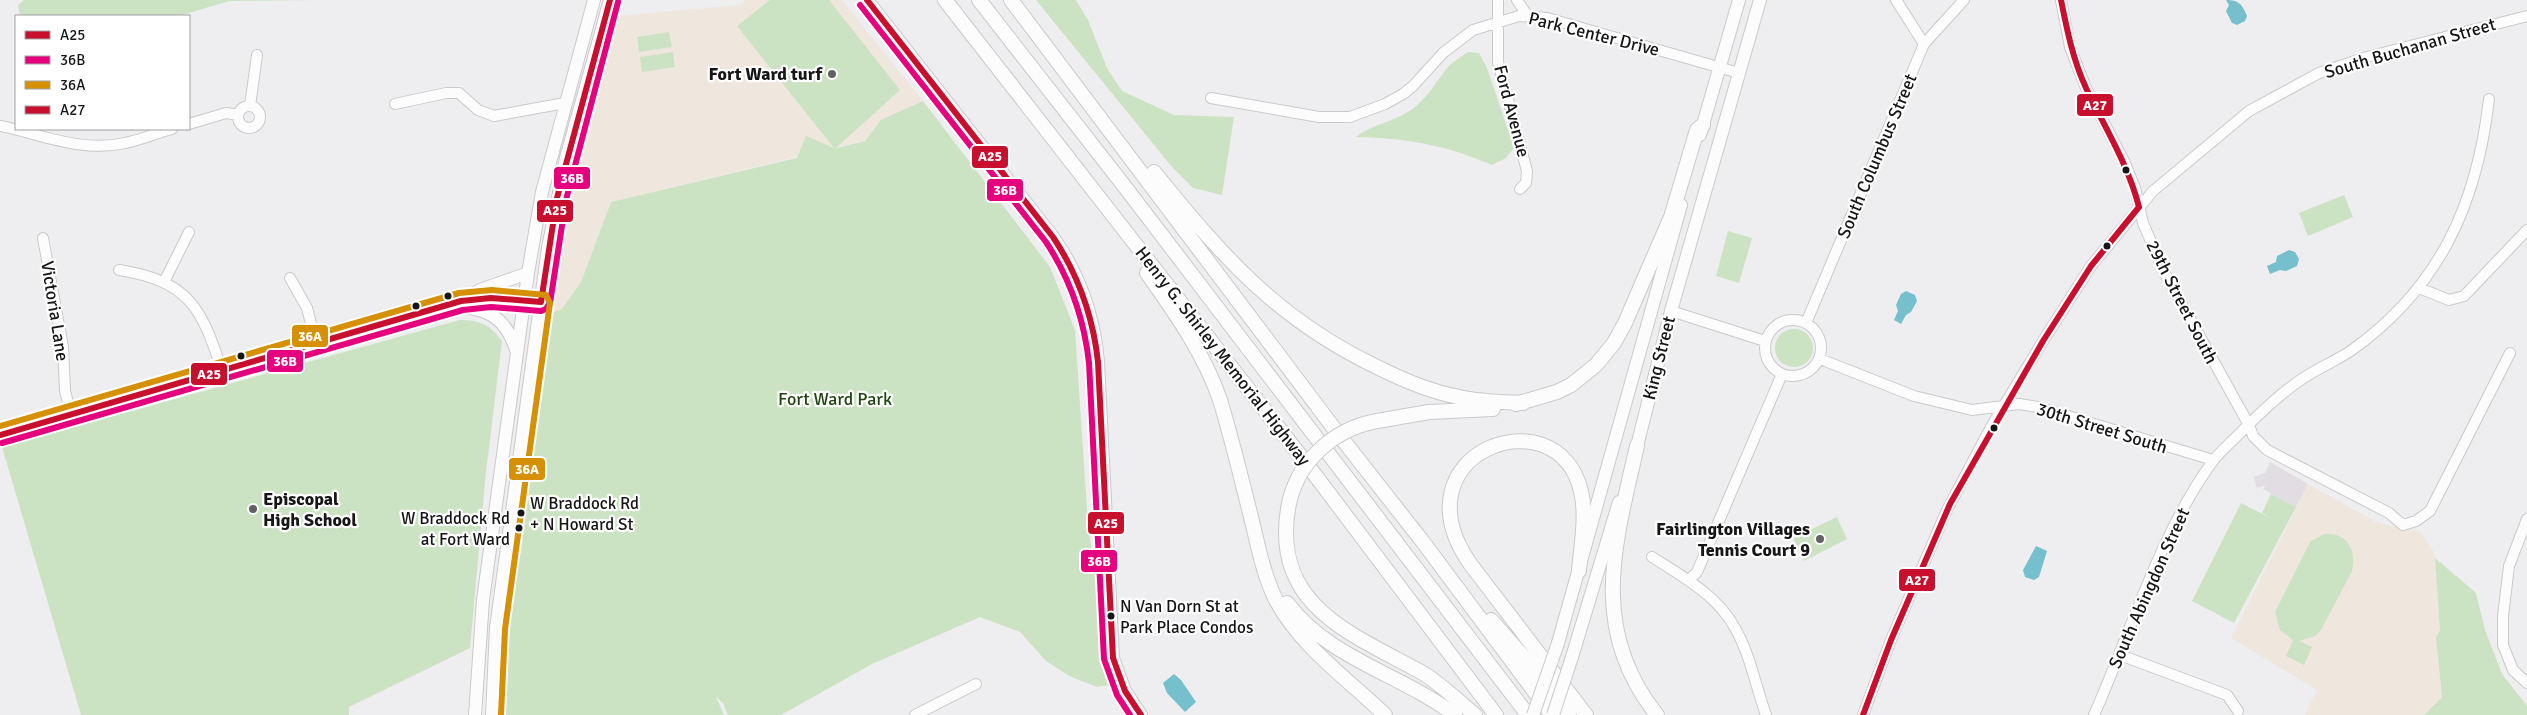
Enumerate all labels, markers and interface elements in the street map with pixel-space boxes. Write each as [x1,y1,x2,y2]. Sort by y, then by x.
street label: Park Center Drive [1526,7,1662,61]
street label: South Buchanan Street [2322,13,2498,83]
legend [15,15,190,130]
text: A25 [60,26,85,44]
text: 36B [60,51,85,69]
place label: Fort Ward turf [709,63,823,85]
street label: Ford Avenue [1489,63,1535,159]
marker: Fort Ward turf [826,68,838,80]
street label: South Columbus Street [1832,70,1922,242]
text: 36A [60,76,85,94]
line badge: A27 [2076,93,2114,117]
text: A27 [2083,97,2107,114]
text: A27 [60,101,85,119]
line badge: A25 [971,145,1009,169]
text: A25 [978,148,1002,165]
unlabelled marker [2121,165,2131,175]
line badge: 36B [553,166,591,190]
text: 36B [560,170,584,187]
line badge: 36B [986,178,1024,202]
text: 36B [993,182,1017,199]
line badge: A25 [536,199,574,223]
text: A25 [543,202,567,219]
street label: 29th Street South [2141,237,2223,367]
unlabelled marker [2102,241,2112,251]
street label: Henry G. Shirley Memorial Highway [1131,242,1316,470]
street label: Victoria Lane [36,259,74,363]
unlabelled marker [443,291,453,301]
unlabelled marker [411,301,421,311]
street label: King Street [1638,314,1680,402]
line badge: 36A [291,324,329,348]
text: 36A [298,328,322,345]
line badge: 36B [266,349,304,373]
unlabelled marker [236,351,246,361]
text: 36B [273,353,297,370]
line badge: A25 [190,362,228,386]
text: A25 [197,366,221,383]
park label: Fort Ward Park [778,388,892,410]
street label: 30th Street South [2034,398,2170,458]
unlabelled marker [1989,423,1999,433]
line badge: 36A [508,457,546,481]
text: 36A [515,461,539,478]
place label: Episcopal High School [263,488,357,531]
place label: W Braddock Rd + N Howard St [530,493,639,535]
marker: Episcopal High School [247,503,259,515]
street label: South Abingdon Street [2104,504,2194,672]
place label: W Braddock Rd at Fort Ward [401,508,510,550]
marker: W Braddock Rd + N Howard St [516,508,526,518]
line badge: A25 [1087,511,1125,535]
text: A25 [1094,515,1118,532]
place label: Fairlington Villages Tennis Court 9 [1656,518,1810,561]
marker: W Braddock Rd at Fort Ward [514,523,524,533]
marker: Fairlington Villages Tennis Court 9 [1814,533,1826,545]
line badge: 36B [1080,549,1118,573]
text: 36B [1087,553,1111,570]
line badge: A27 [1898,568,1936,592]
text: A27 [1905,572,1929,589]
place label: N Van Dorn St at Park Place Condos [1120,596,1253,638]
marker: N Van Dorn St at Park Place Condos [1106,611,1116,621]

